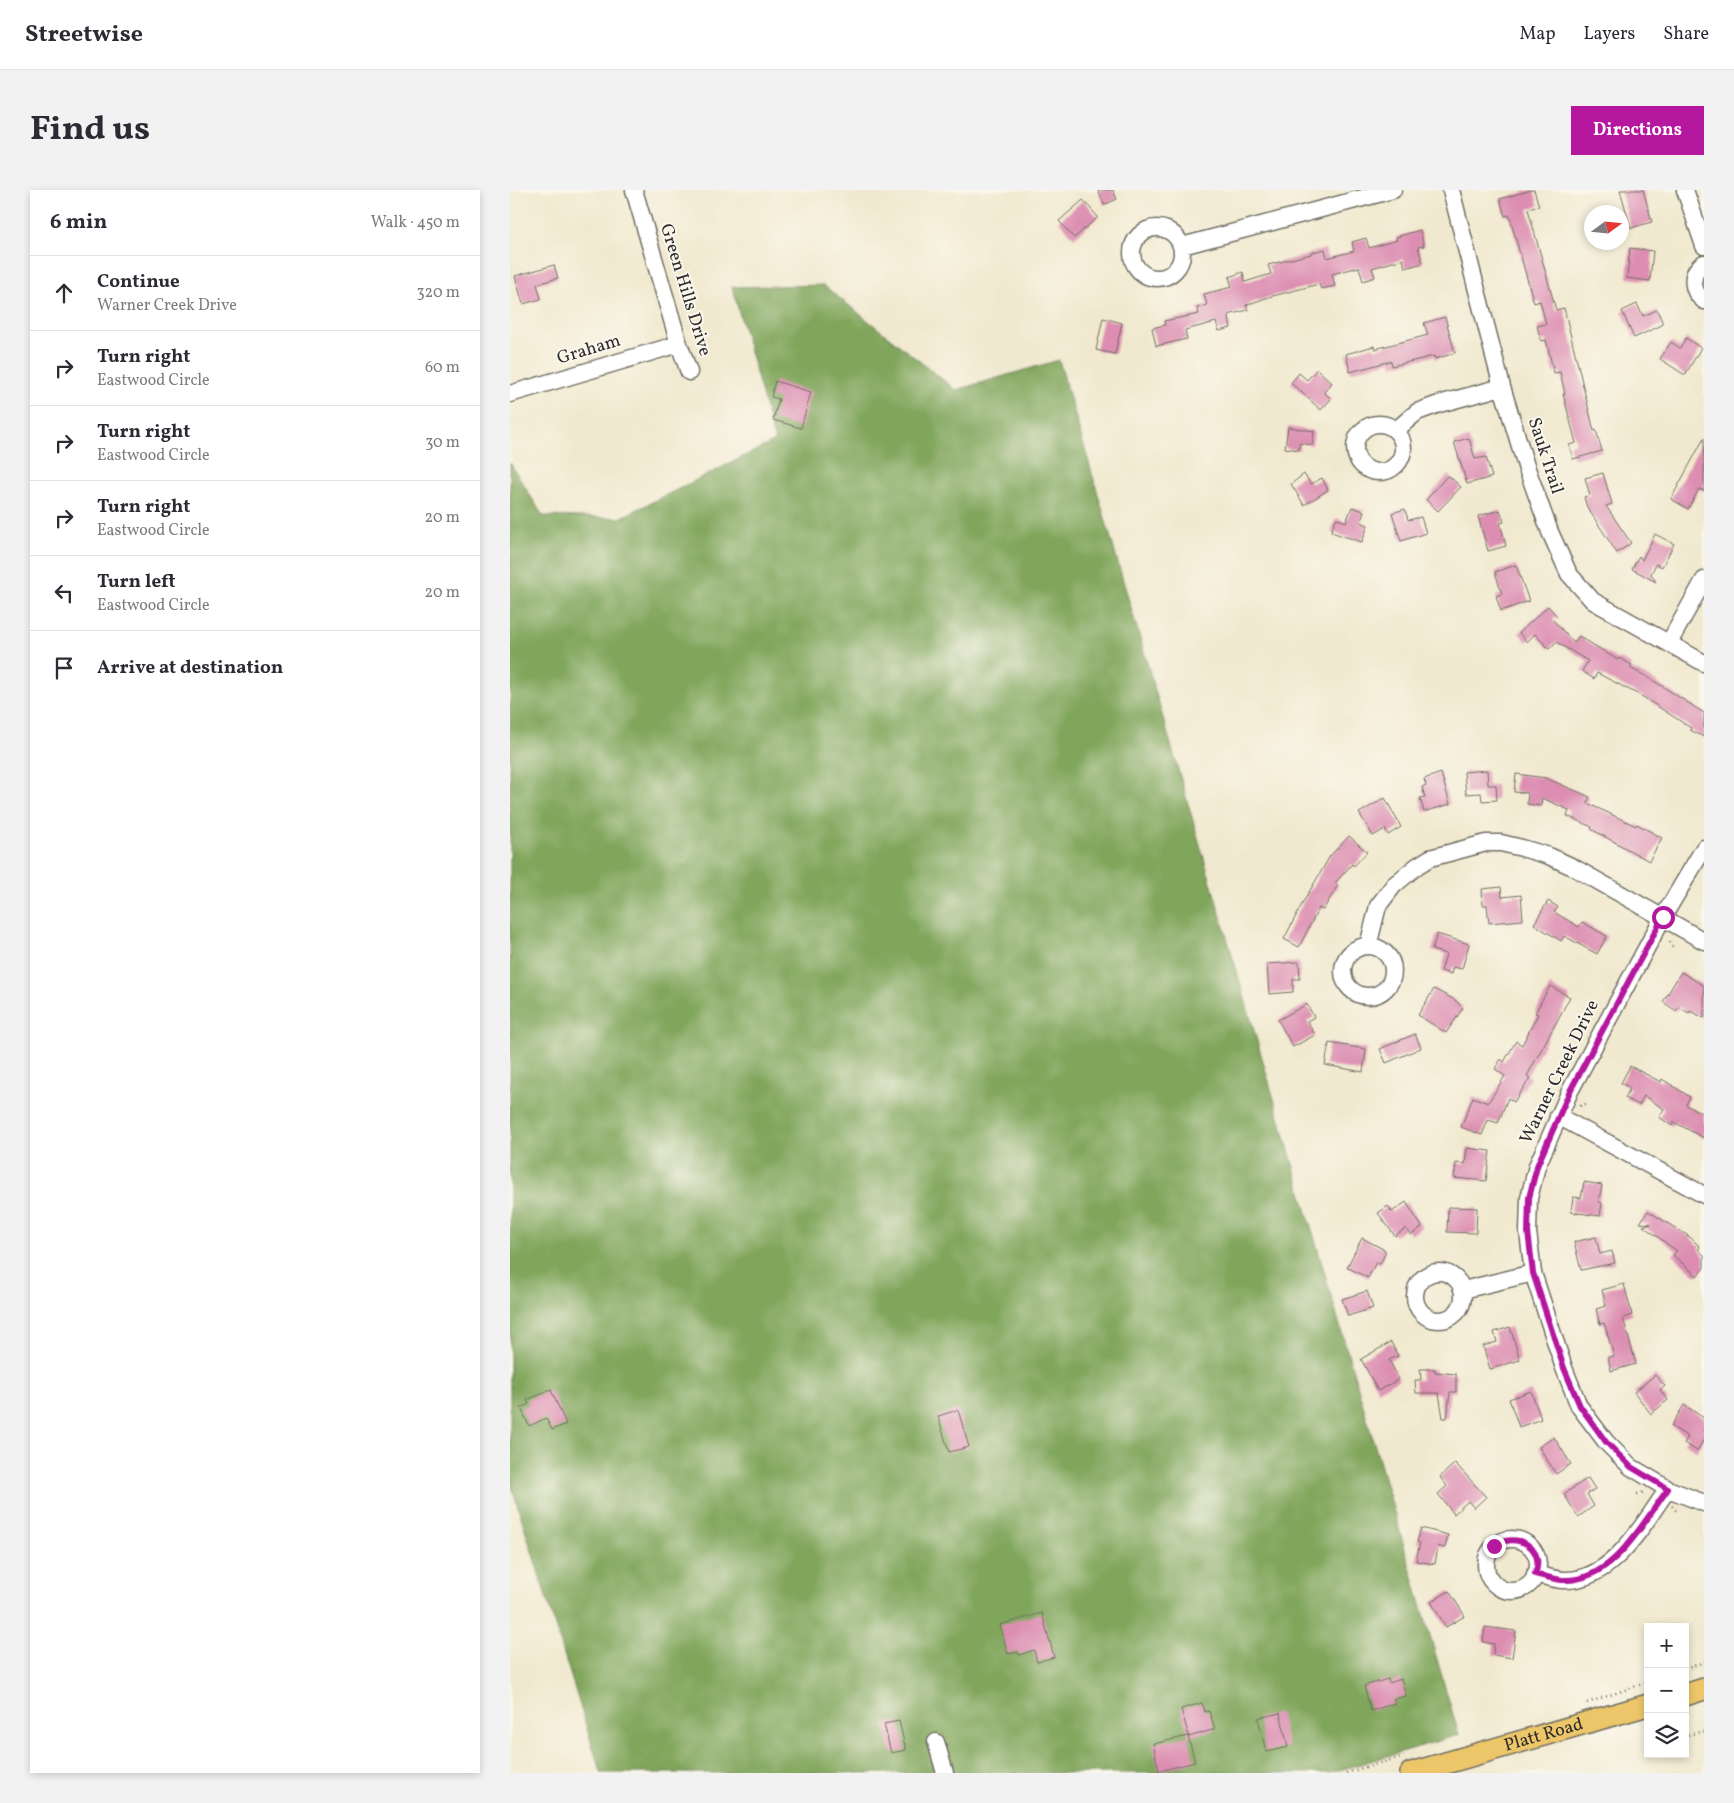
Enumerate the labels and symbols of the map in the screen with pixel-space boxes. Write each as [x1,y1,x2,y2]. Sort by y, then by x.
north arrow [1584,205,1629,250]
street label: Green Hills Drive [653,221,717,359]
street label: Graham [554,328,624,371]
street label: Sauk Trail [1521,415,1569,497]
route start [1652,906,1675,929]
street label: Warner Creek Drive [1514,996,1606,1148]
route end [1483,1535,1506,1558]
street label: Platt Road [1501,1712,1586,1758]

